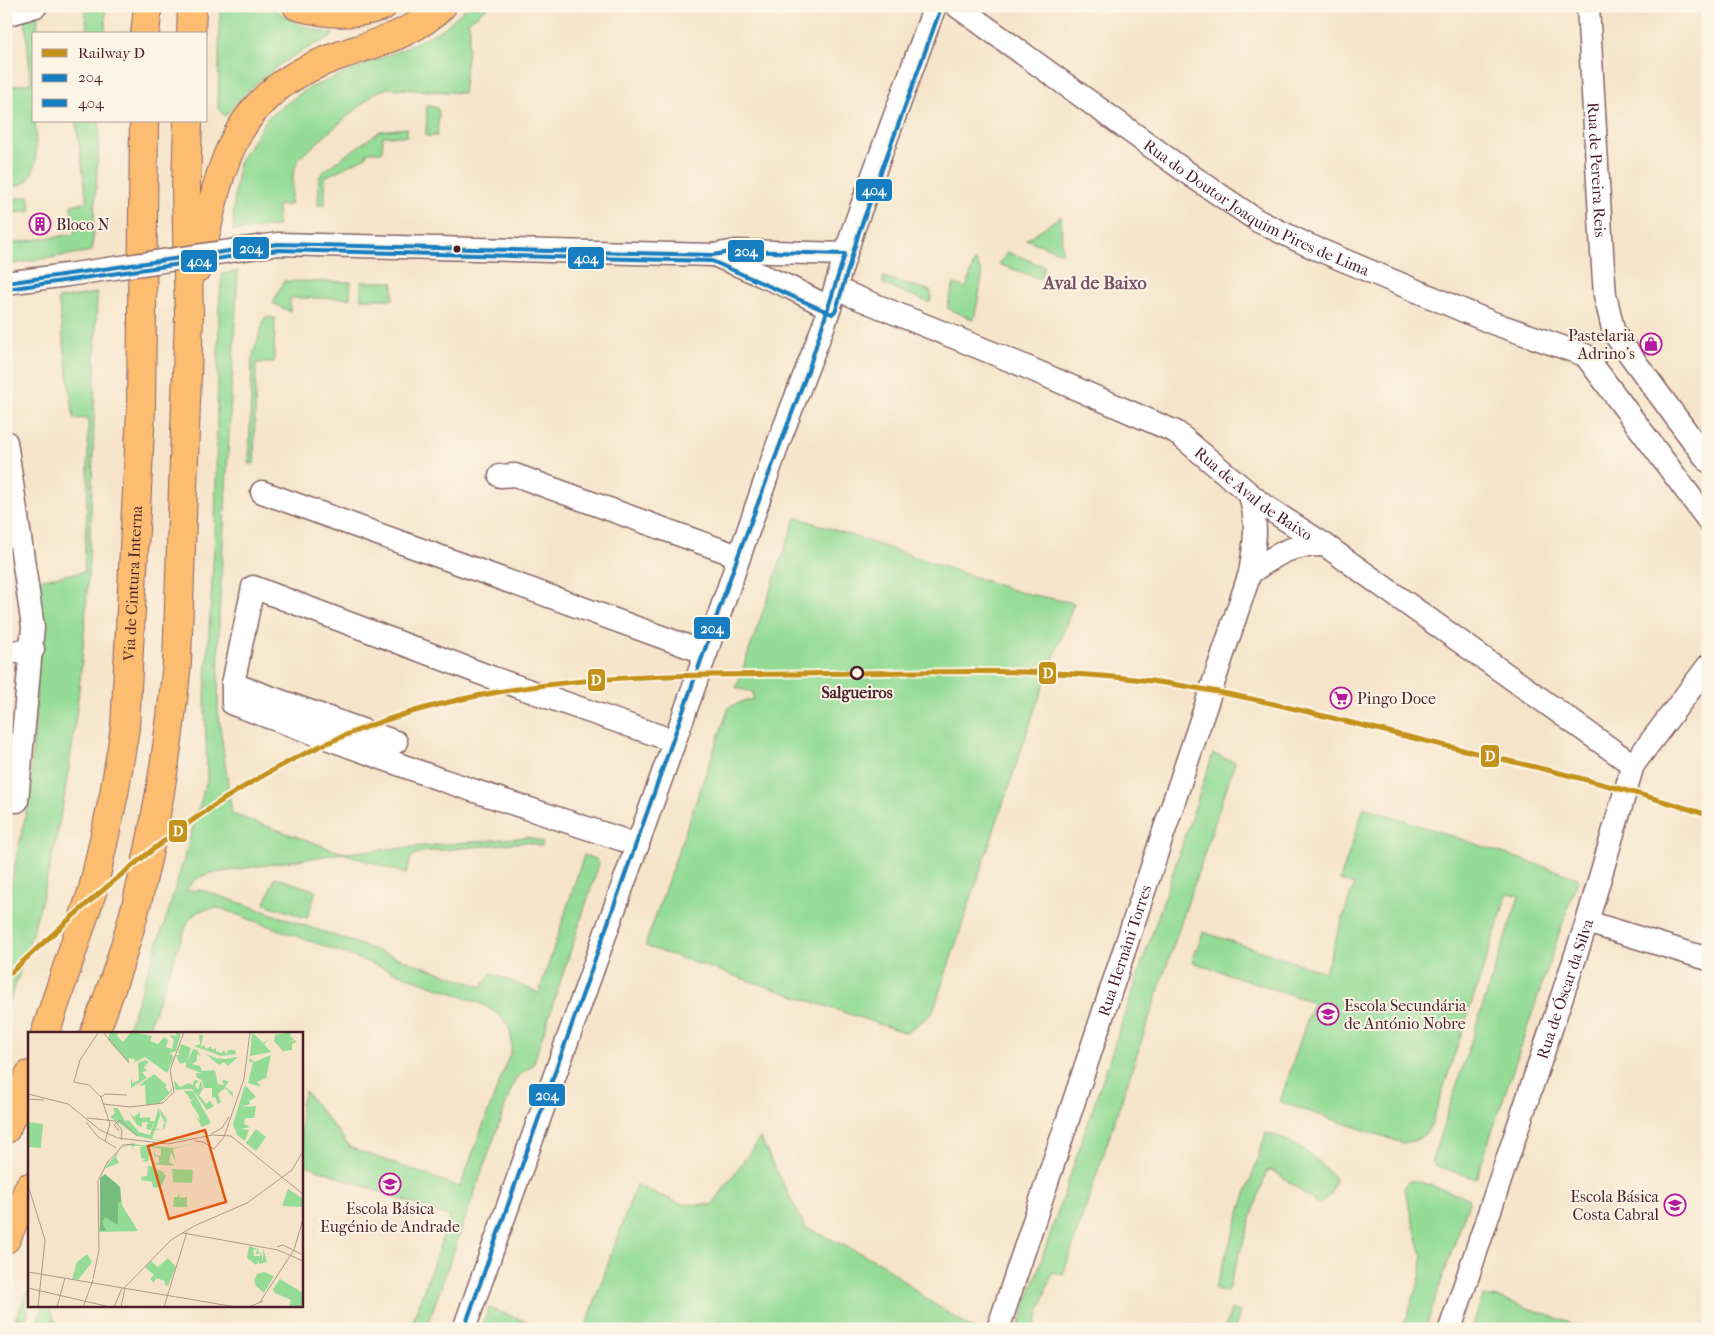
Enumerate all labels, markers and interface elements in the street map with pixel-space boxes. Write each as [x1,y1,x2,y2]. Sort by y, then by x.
legend [32,32,208,122]
text: Railway D [78,44,145,62]
text: 204 [78,68,104,86]
text: 404 [78,94,105,112]
street label: Rua de Pereira Reis [1583,102,1610,238]
street label: Rua do Doutor Joaquim Pires de Lima [1140,135,1373,280]
line badge: 404 [855,178,893,202]
text: 404 [861,182,887,199]
building icon: Bloco N [28,212,52,236]
place label: Bloco N [56,215,110,234]
line badge: 204 [232,236,270,260]
line badge: 204 [727,239,765,263]
text: 204 [239,240,263,257]
text: 204 [734,243,758,260]
unlabelled marker [452,244,462,254]
line badge: 404 [567,246,605,270]
line badge: 404 [180,249,218,273]
text: 404 [573,250,599,267]
text: 404 [186,253,212,270]
district label: Aval de Baixo [1042,273,1147,294]
place label: Pastelaria Adrino's [1568,326,1636,363]
shop icon: Pastelaria Adrino's [1639,332,1663,356]
street label: Rua de Aval de Baixo [1191,443,1316,544]
street label: Via de Cintura Interna [119,504,146,662]
line badge: 204 [693,616,731,640]
text: 204 [700,620,724,637]
line badge: D [1038,661,1057,685]
text: D [1043,665,1054,682]
marker: Salgueiros [850,666,864,680]
line badge: D [587,668,606,692]
text: D [591,672,602,689]
place label: Salgueiros [821,683,893,703]
supermarket icon: Pingo Doce [1329,686,1353,710]
place label: Pingo Doce [1357,689,1436,708]
line badge: D [1480,744,1500,768]
text: D [1485,748,1496,765]
line badge: D [168,819,188,843]
text: D [173,823,184,840]
street label: Rua Hernâni Torres [1094,882,1155,1019]
street label: Rua de Óscar da Silva [1533,916,1598,1061]
place label: Escola Secundária de António Nobre [1344,996,1467,1033]
school or university icon: Escola Secundária de António Nobre [1316,1002,1340,1026]
inset map [28,1032,302,1308]
line badge: 204 [528,1083,566,1107]
text: 204 [535,1087,559,1104]
school or university icon: Escola Básica Eugénio de Andrade [378,1172,402,1196]
place label: Escola Básica Costa Cabral [1570,1187,1660,1224]
school or university icon: Escola Básica Costa Cabral [1663,1193,1687,1217]
place label: Escola Básica Eugénio de Andrade [320,1199,460,1236]

